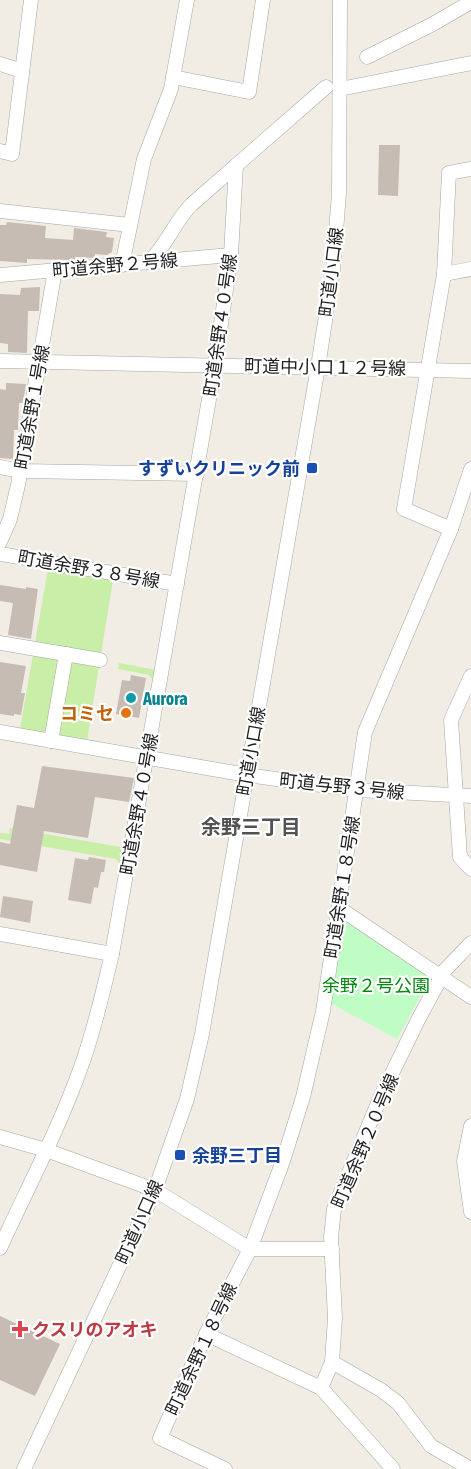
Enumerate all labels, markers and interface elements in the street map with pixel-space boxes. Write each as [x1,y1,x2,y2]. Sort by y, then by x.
street label: 町道小口線 [315,226,347,318]
street label: 町道余野２号線 [51,249,179,281]
street label: 町道余野４０号線 [200,252,240,398]
street label: 町道余野１号線 [11,343,53,471]
street label: 町道中小口１２号線 [244,355,406,379]
place label: すずいクリニック前 [138,458,300,479]
marker: すずいクリニック前 [305,461,319,475]
street label: 町道余野３８号線 [16,546,162,592]
place label: Aurora [142,688,188,709]
marker: Aurora [124,691,138,705]
place label: コミセ [60,703,114,724]
street label: 町道小口線 [233,705,269,797]
marker: コミセ [119,706,133,720]
street label: 町道余野４０号線 [116,731,162,877]
street label: 町道与野３号線 [278,769,406,803]
street label: 町道余野１８号線 [320,814,364,960]
district label: 余野三丁目 [201,815,301,838]
park label: 余野２号公園 [322,975,430,996]
street label: 町道余野２０号線 [327,1071,403,1211]
place label: 余野三丁目 [192,1145,282,1166]
marker: 余野三丁目 [173,1148,187,1162]
street label: 町道小口線 [111,1177,167,1267]
street label: 町道余野１８号線 [161,1279,241,1419]
place label: クスリのアオキ [32,1319,157,1340]
marker: クスリのアオキ [13,1322,27,1336]

